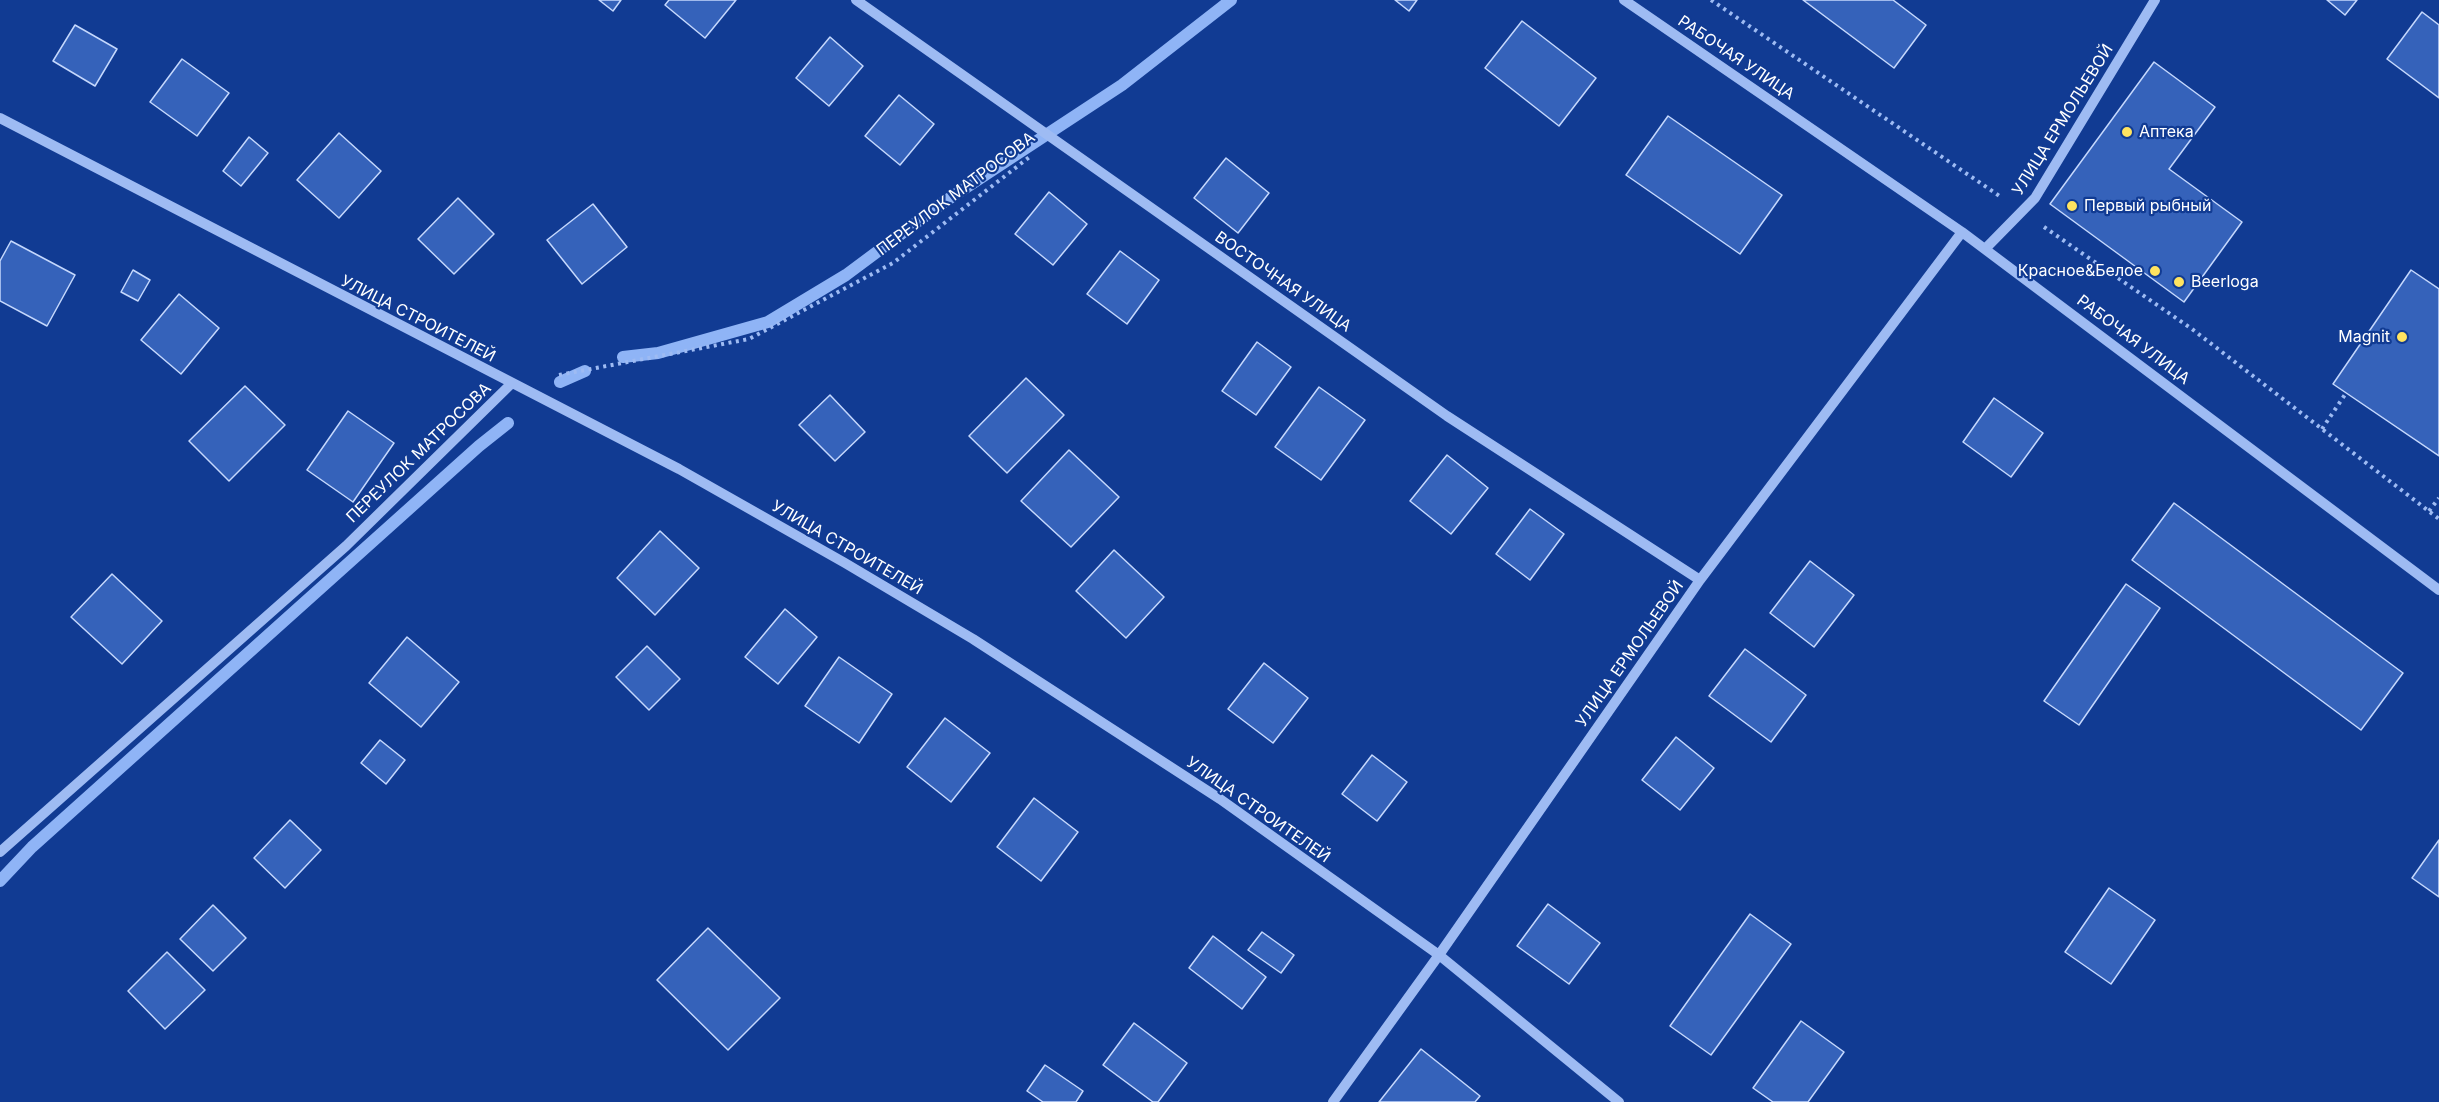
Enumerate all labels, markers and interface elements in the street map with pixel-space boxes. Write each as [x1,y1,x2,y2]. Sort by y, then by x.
street label: РАБОЧАЯ УЛИЦА [1674,12,1798,104]
street label: УЛИЦА ЕРМОЛЬЕВОЙ [2009,41,2117,199]
place label: Аптека [2139,122,2194,142]
marker: Аптека [2120,125,2134,139]
street label: ПЕРЕУЛОК МАТРОСОВА [873,128,1039,260]
place label: Первый рыбный [2084,196,2212,216]
marker: Первый рыбный [2065,199,2079,213]
street label: ВОСТОЧНАЯ УЛИЦА [1211,228,1355,336]
place label: Красное&Белое [2018,261,2143,281]
marker: Красное&Белое [2148,264,2162,278]
street label: УЛИЦА СТРОИТЕЛЕЙ [337,272,499,366]
place label: Beerloga [2191,272,2259,292]
marker: Beerloga [2172,275,2186,289]
street label: РАБОЧАЯ УЛИЦА [2073,291,2193,389]
place label: Magnit [2338,327,2390,347]
marker: Magnit [2395,330,2409,344]
street label: ПЕРЕУЛОК МАТРОСОВА [343,379,495,527]
street label: УЛИЦА СТРОИТЕЛЕЙ [768,497,926,599]
street label: УЛИЦА ЕРМОЛЬЕВОЙ [1572,577,1688,731]
street label: УЛИЦА СТРОИТЕЛЕЙ [1182,753,1334,867]

